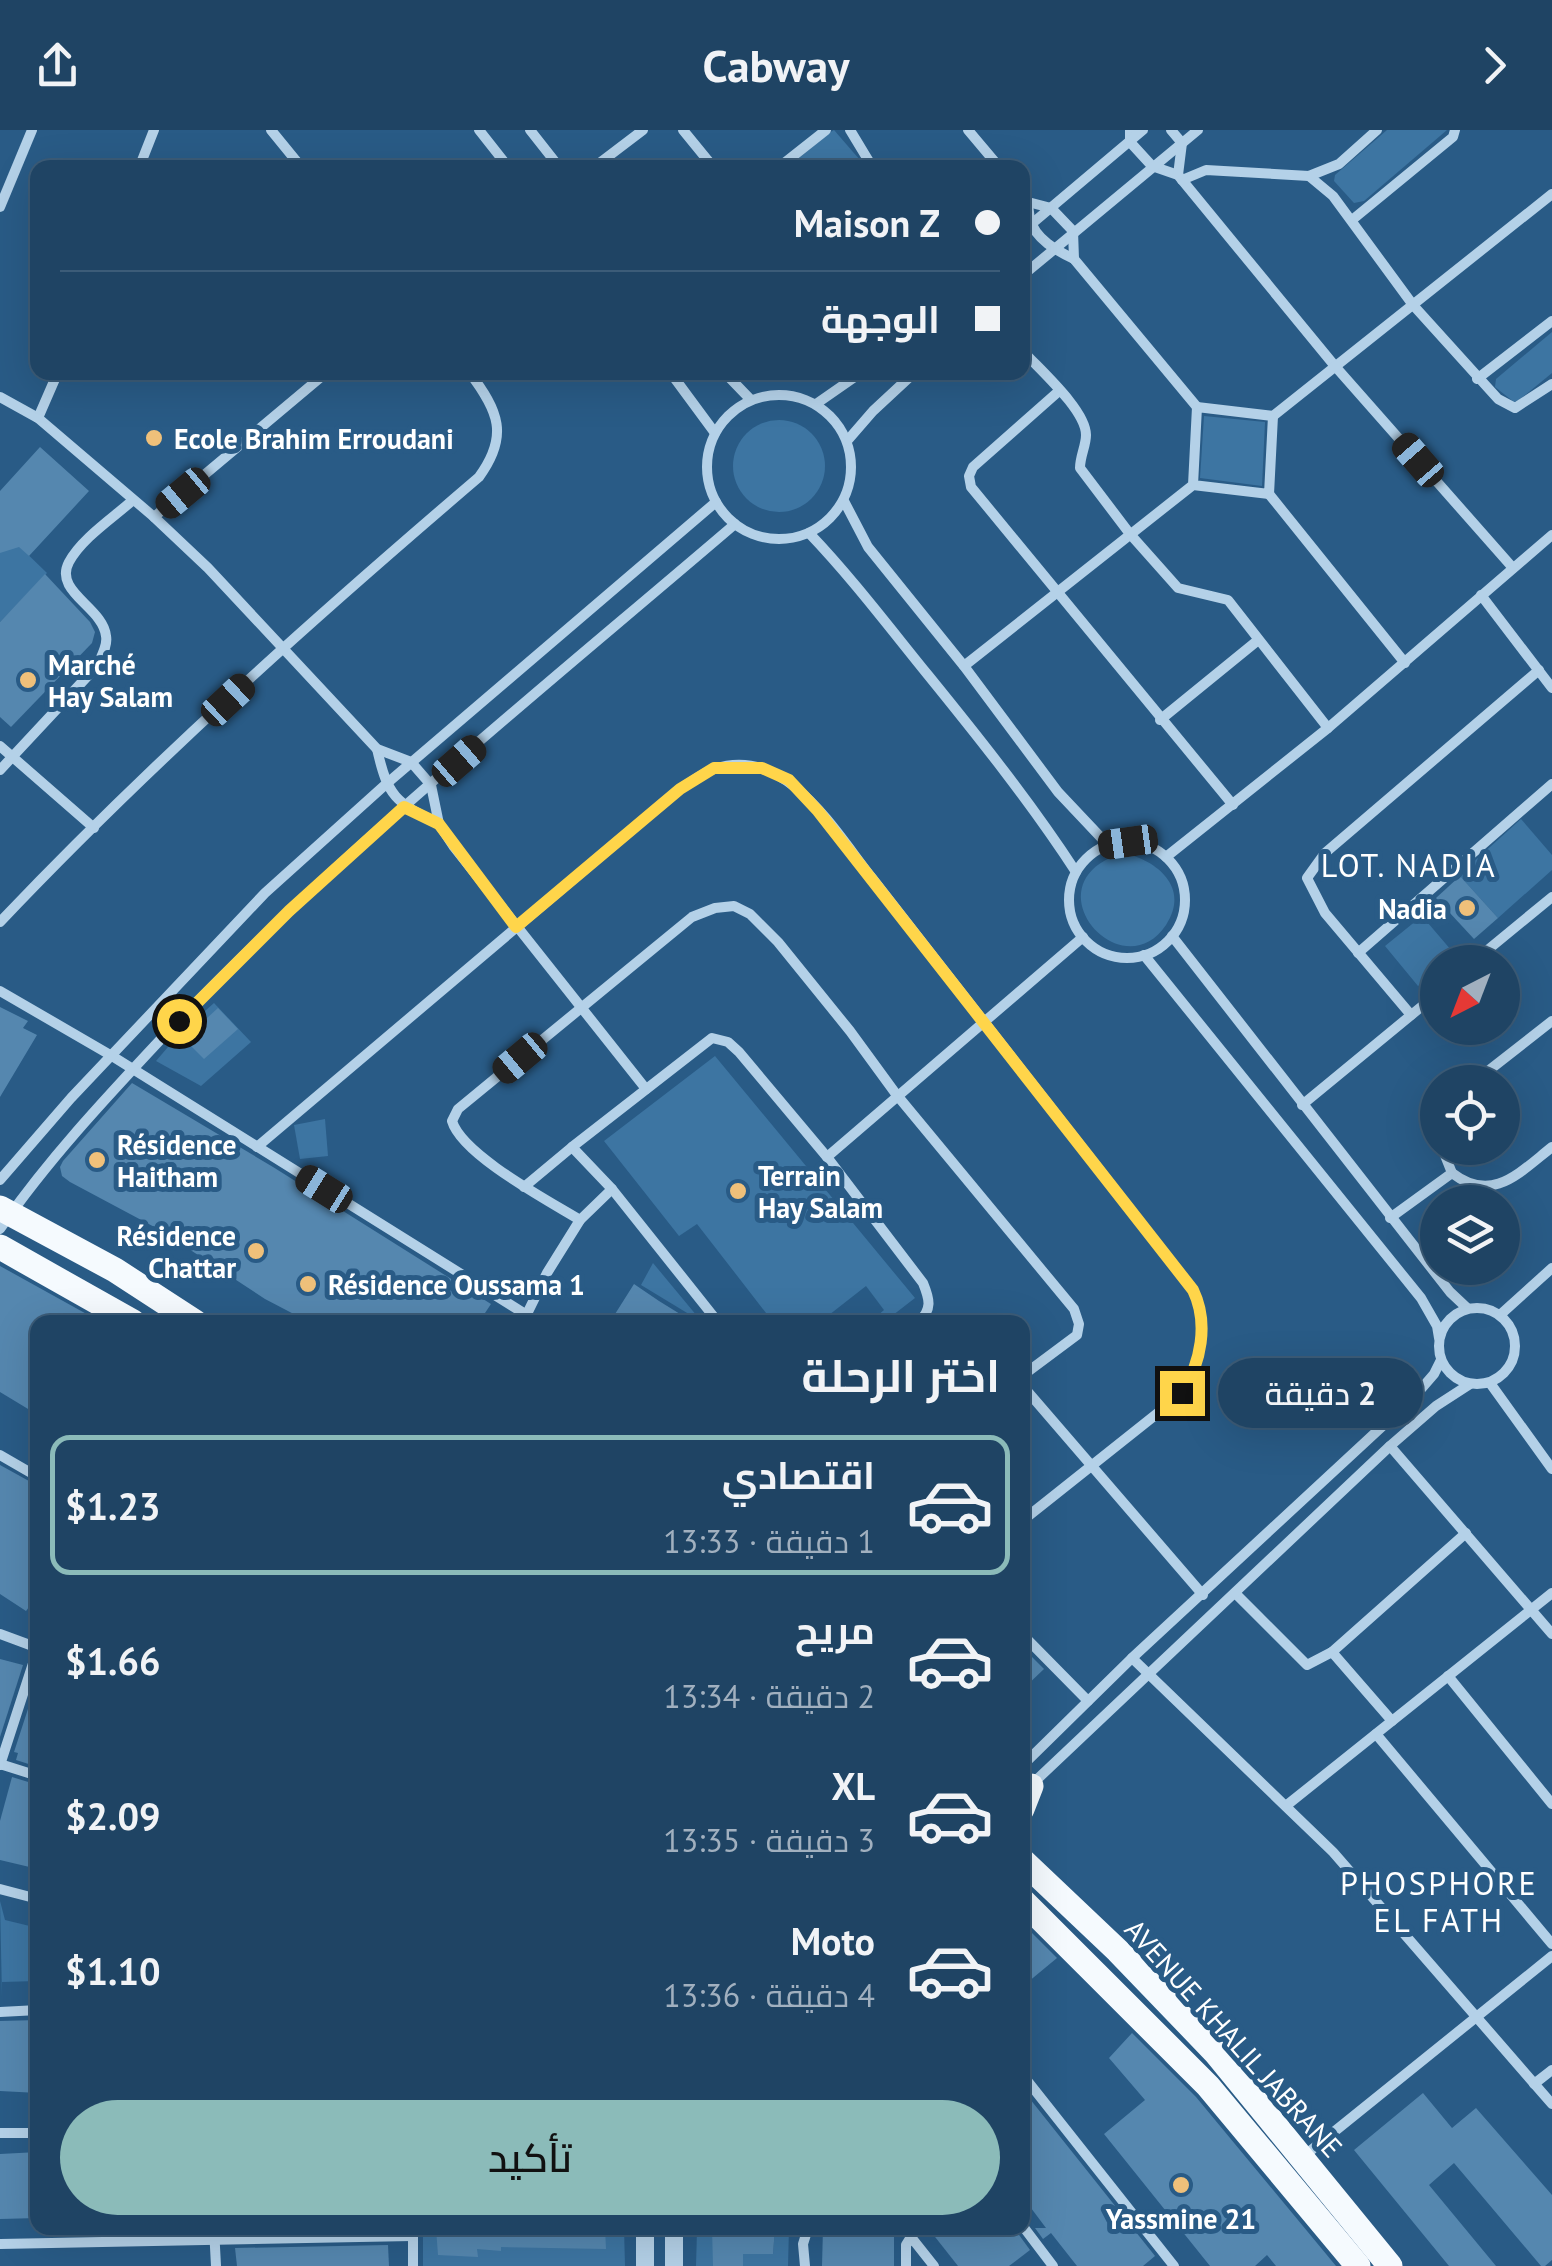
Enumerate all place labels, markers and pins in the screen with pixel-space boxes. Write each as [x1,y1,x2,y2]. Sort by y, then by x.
place label: Ecole Brahim Erroudani [174,420,454,457]
marker: Ecole Brahim Erroudani [143,427,165,449]
place label: Marché Hay Salam [48,646,173,715]
marker: Marché Hay Salam [17,669,39,691]
place label: Nadia [1378,890,1447,927]
marker: Nadia [1456,897,1478,919]
place label: Résidence Haitham [117,1126,237,1195]
marker: Résidence Haitham [86,1149,108,1171]
place label: Terrain Hay Salam [758,1157,883,1226]
marker: Terrain Hay Salam [727,1180,749,1202]
place label: Résidence Chattar [116,1217,236,1286]
marker: Résidence Chattar [245,1240,267,1262]
place label: Résidence Oussama 1 [328,1266,585,1303]
marker: Résidence Oussama 1 [297,1273,319,1295]
marker: Yassmine 21 [1170,2174,1192,2196]
place label: Yassmine 21 [1105,2200,1256,2237]

